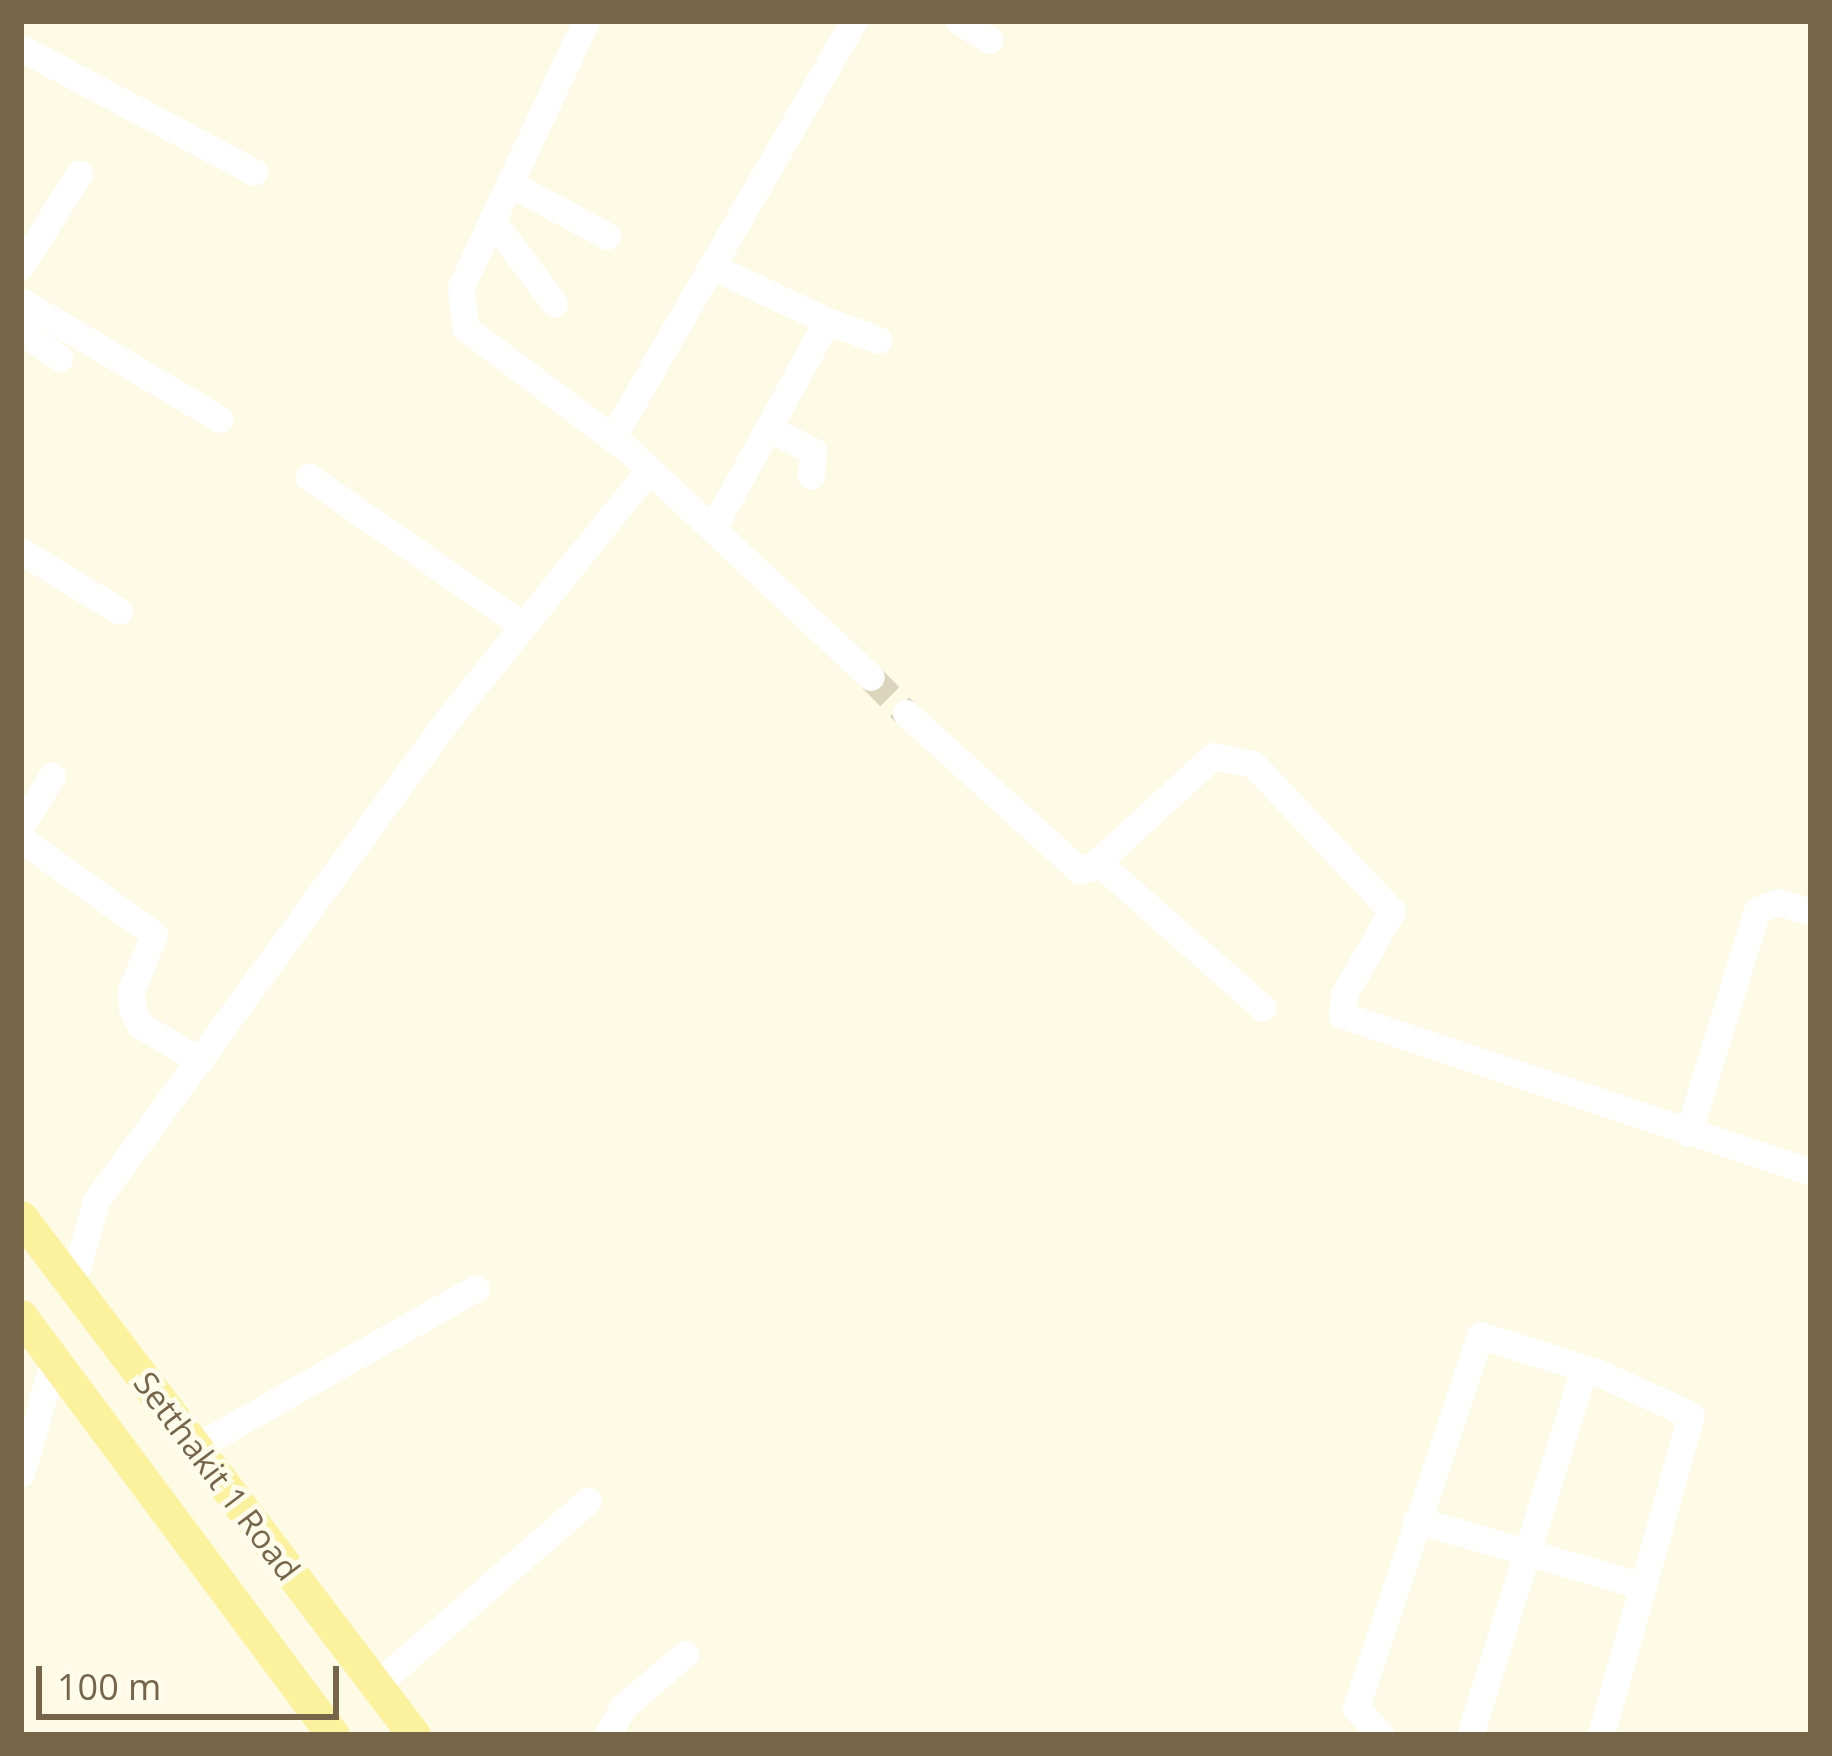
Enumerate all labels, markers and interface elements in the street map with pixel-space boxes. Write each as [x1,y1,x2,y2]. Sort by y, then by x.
street label: Setthakit 1 Road [126,1364,308,1588]
scale bar [42,1642,345,1716]
text: 100 m [57,1662,161,1711]

